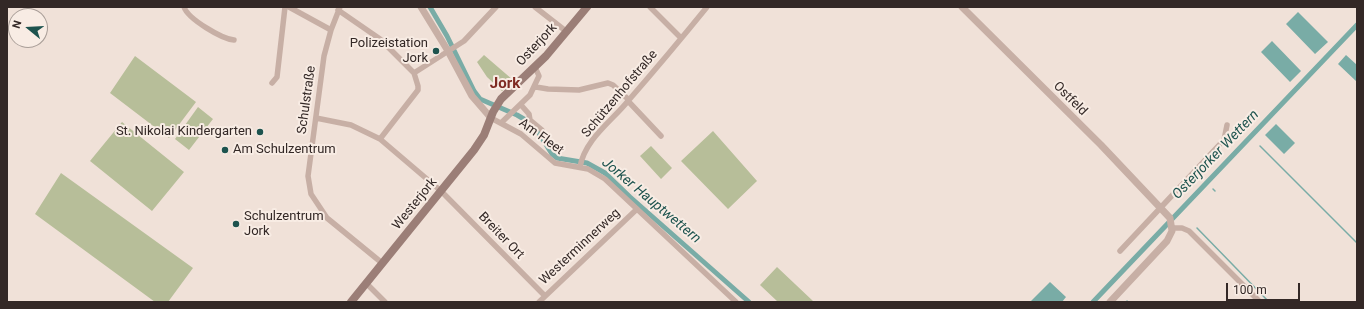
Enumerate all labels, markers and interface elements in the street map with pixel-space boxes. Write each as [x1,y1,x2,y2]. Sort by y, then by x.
north arrow [8,8,48,48]
text: N [10,19,24,30]
street label: Osterjork [513,20,561,70]
place label: Polizeistation Jork [350,36,428,67]
marker: Polizeistation Jork [431,46,441,56]
street label: Schützenhofstraße [579,47,661,141]
street label: Schulstraße [294,65,320,135]
district label: Jork [490,75,520,93]
street label: Ostfeld [1050,79,1090,119]
water label: Osterjorker Wettern [1169,107,1263,203]
street label: Am Fleet [516,116,566,158]
place label: St. Nikolai Kindergarten [116,124,252,140]
marker: St. Nikolai Kindergarten [255,127,265,137]
place label: Am Schulzentrum [233,142,336,158]
marker: Am Schulzentrum [220,145,230,155]
water label: Jorker Hauptwettern [598,155,704,247]
street label: Westerjork [389,175,441,233]
street label: Westerminnerweg [536,206,624,288]
place label: Schulzentrum Jork [244,209,324,240]
street label: Breiter Ort [475,209,527,263]
marker: Schulzentrum Jork [231,219,241,229]
scale bar [1228,275,1302,301]
text: 100 m [1233,283,1267,297]

